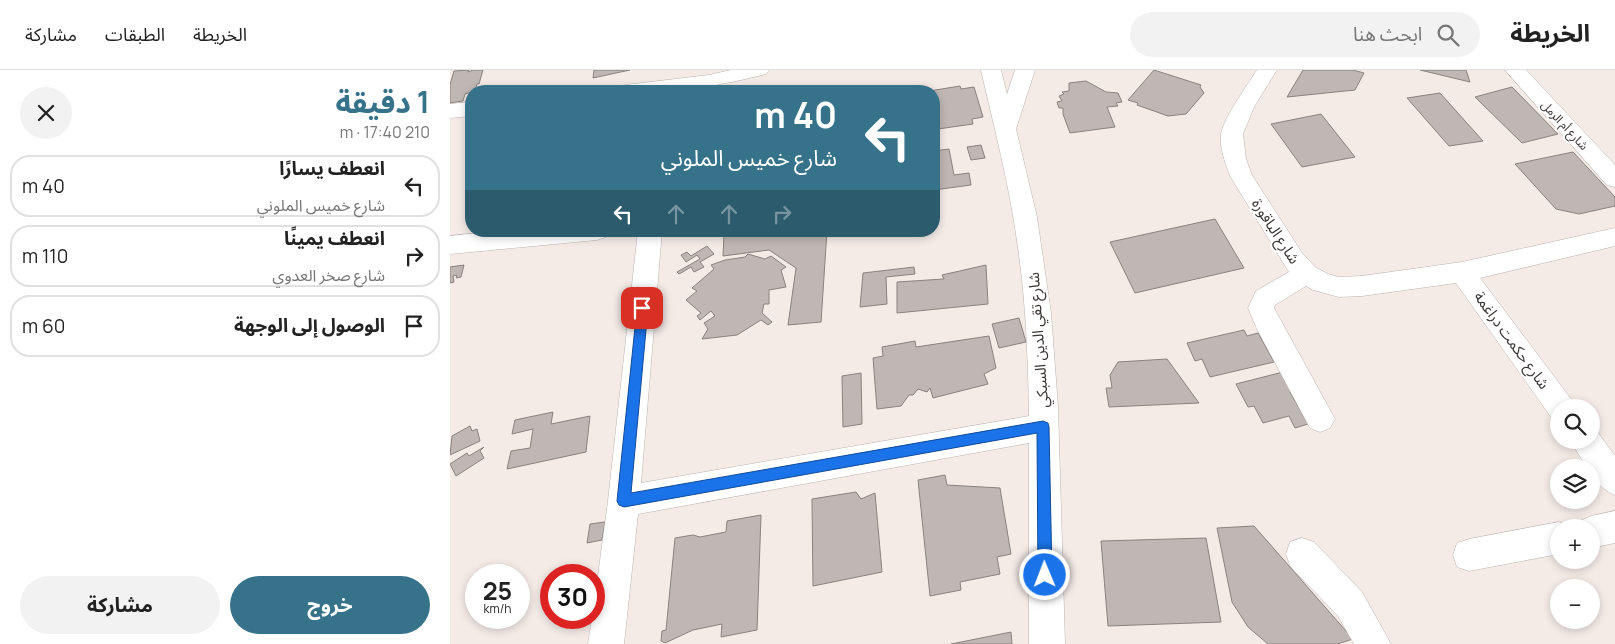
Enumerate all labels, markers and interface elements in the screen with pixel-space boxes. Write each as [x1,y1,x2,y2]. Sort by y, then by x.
search box [1130,12,1480,57]
text: الخريطة [1510,16,1590,49]
text: ابحث هنا [1353,21,1422,47]
icon: search [1434,21,1462,49]
text: مشاركة [25,22,77,46]
text: الطبقات [105,22,165,46]
text: الخريطة [193,22,247,46]
text: 1 دقيقة [335,81,430,122]
button: close [20,87,72,139]
text: 40 m [754,91,837,139]
street label: شارع أم الرمل [1537,96,1592,154]
icon: left [855,105,920,170]
text: 210 m · 17:40 [340,121,430,143]
text: شارع خميس الملوني [661,143,837,173]
text: انعطف يسارًا [279,155,385,181]
icon: left [400,172,428,200]
text: 40 m [22,173,65,199]
text: شارع خميس الملوني [257,194,385,216]
street label: شارع الباقورة [1245,194,1305,269]
icon: left [609,200,637,228]
icon: ahead [662,200,690,228]
icon: ahead [715,200,743,228]
icon: right [768,200,796,228]
text: انعطف يمينًا [284,225,385,251]
icon: right [400,242,428,270]
text: 110 m [22,243,68,269]
text: شارع صخر العدوي [272,264,385,286]
street label: شارع تقي الدين السبكي [1023,271,1055,409]
pin [621,287,663,329]
street label: شارع حكمت دراغمة [1468,287,1555,395]
icon: arrive [628,294,656,322]
text: الوصول إلى الوجهة [234,312,385,338]
icon: arrive [400,312,428,340]
text: 60 m [22,313,65,339]
map controls [1550,399,1600,629]
button: search [1550,399,1600,449]
button: layers [1550,459,1600,509]
button: + [1550,519,1600,569]
position arrow [1018,548,1070,600]
speed limit sign: 30 [540,564,605,629]
text: 25 [483,573,512,608]
button: مشاركة [20,576,220,634]
button: خروج [230,576,430,634]
button: − [1550,579,1600,629]
text: km/h [484,600,511,617]

